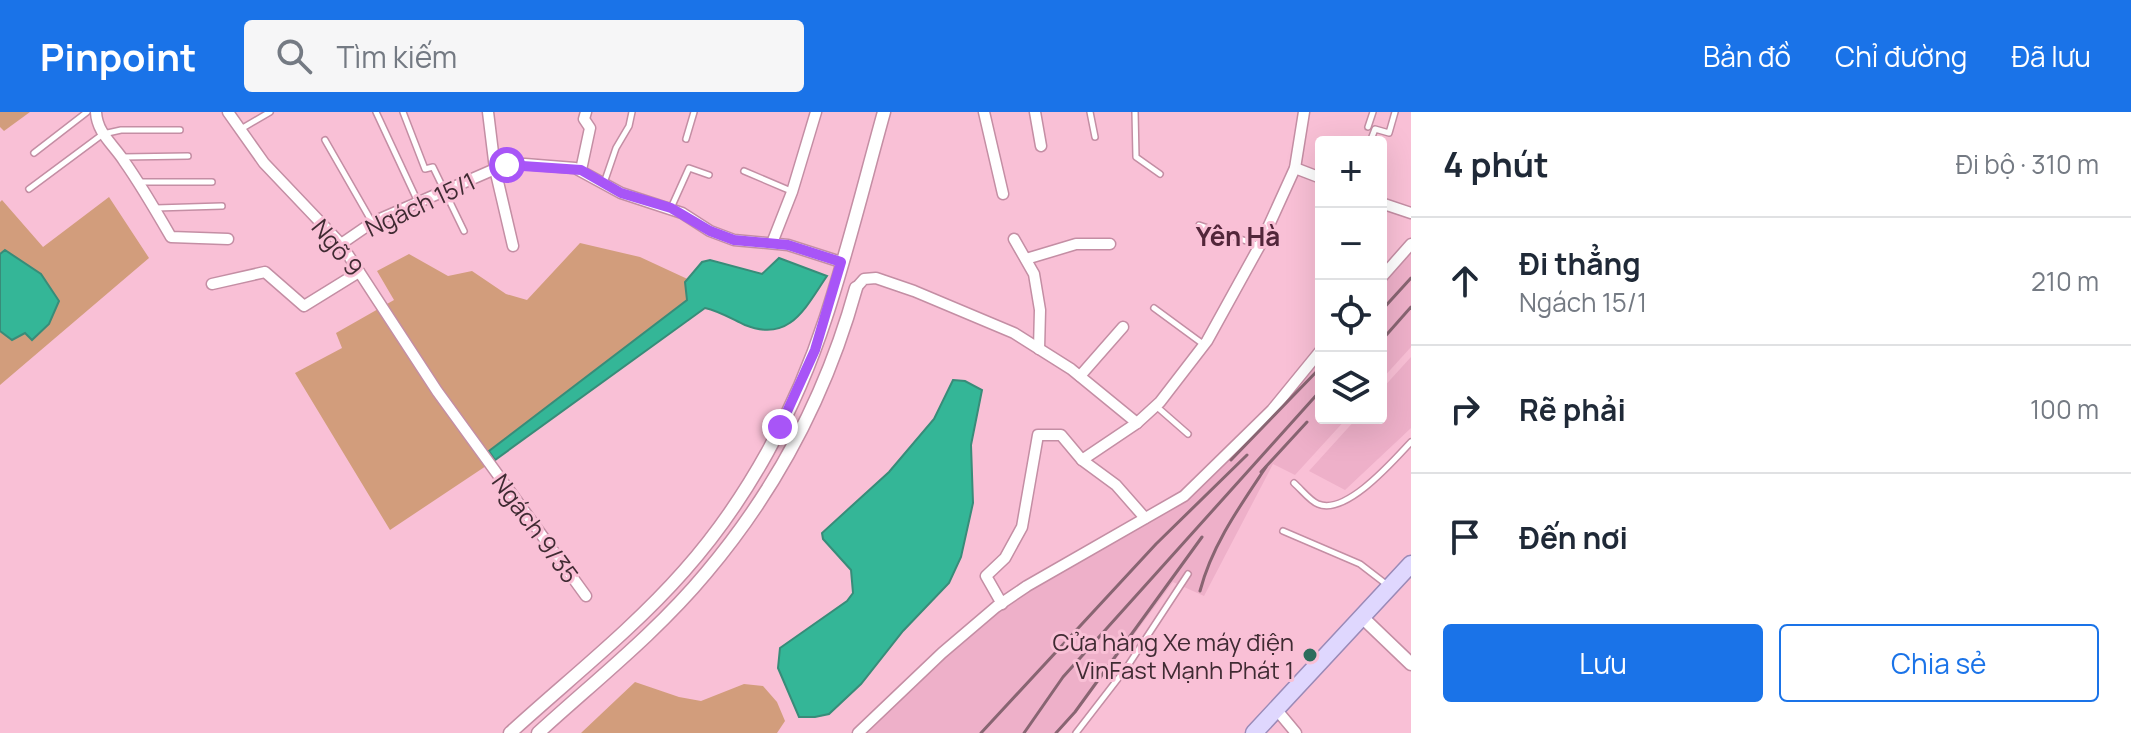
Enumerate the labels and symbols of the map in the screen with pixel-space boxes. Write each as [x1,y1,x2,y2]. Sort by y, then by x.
route start [489,147,525,183]
street label: Ngách 15/1 [359,164,481,244]
street label: Ngõ 9 [305,212,371,282]
district label: Yên Hà [1196,218,1280,254]
route end [762,409,798,445]
street label: Ngách 9/35 [485,467,587,589]
place label: Cửa hàng Xe máy điện VinFast Mạnh Phát 1 [1053,625,1294,686]
marker: Cửa hàng Xe máy điện VinFast Mạnh Phát 1 [1301,646,1319,664]

